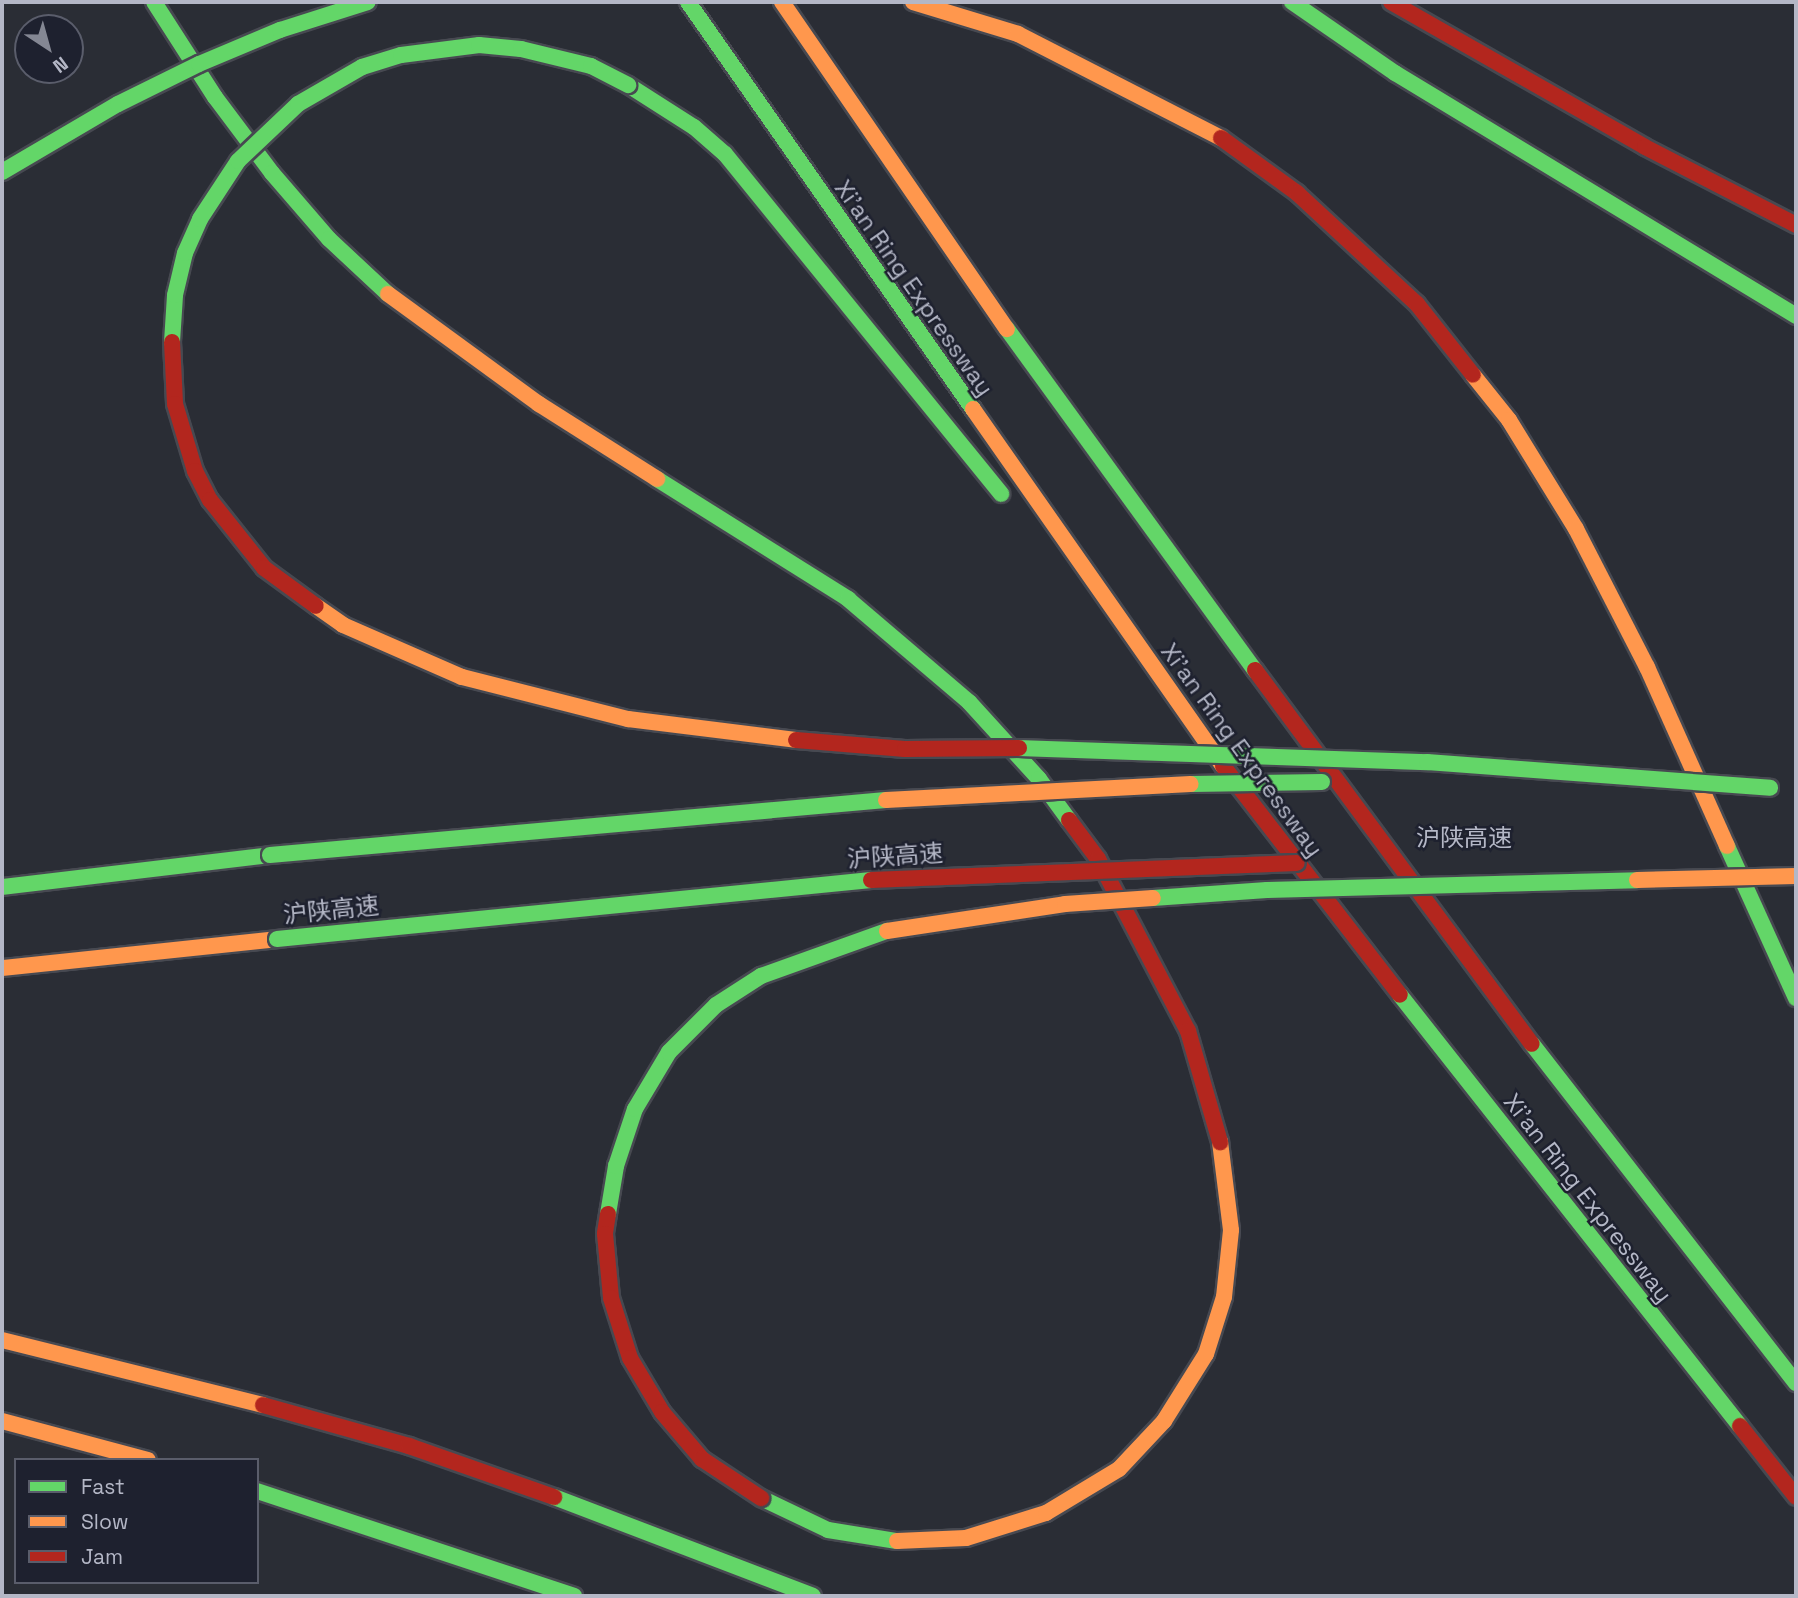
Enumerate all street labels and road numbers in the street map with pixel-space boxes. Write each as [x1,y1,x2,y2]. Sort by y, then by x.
street label: Xi'an Ring Expressway [828,174,1000,402]
street label: Xi'an Ring Expressway [1155,638,1329,862]
street label: 沪陕高速 [1416,824,1512,852]
street label: 沪陕高速 [846,838,944,874]
street label: 沪陕高速 [282,891,380,929]
street label: Xi'an Ring Expressway [1498,1088,1678,1308]

